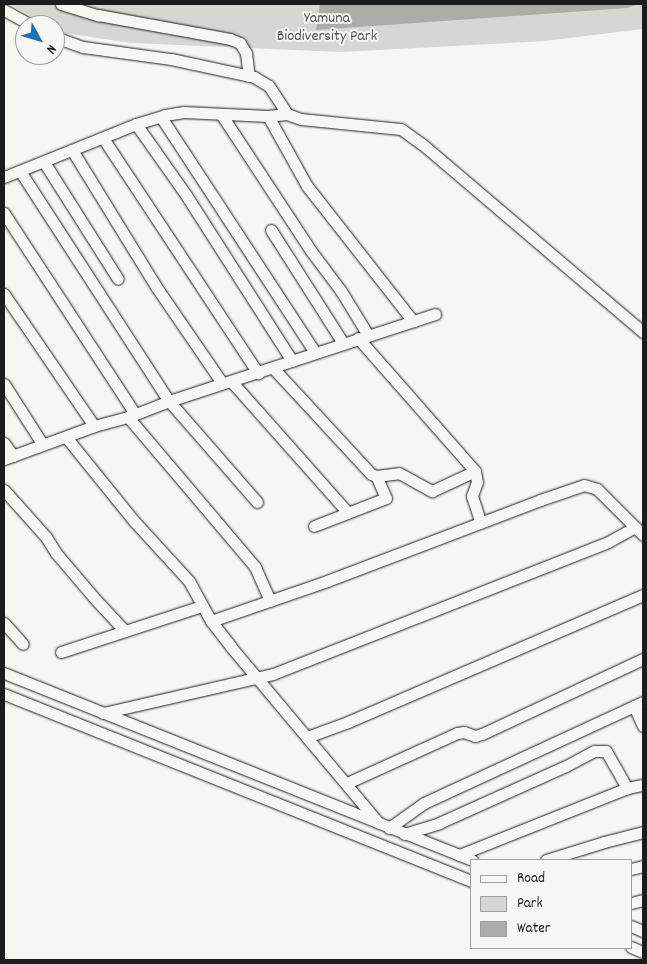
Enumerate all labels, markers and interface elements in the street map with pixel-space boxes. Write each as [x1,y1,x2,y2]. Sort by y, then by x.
park label: Yamuna Biodiversity Park [277,9,377,47]
north arrow [15,15,65,65]
text: N [41,40,61,58]
legend [470,859,632,949]
text: Road [517,868,545,890]
text: Park [517,893,543,915]
text: Water [517,918,550,940]

